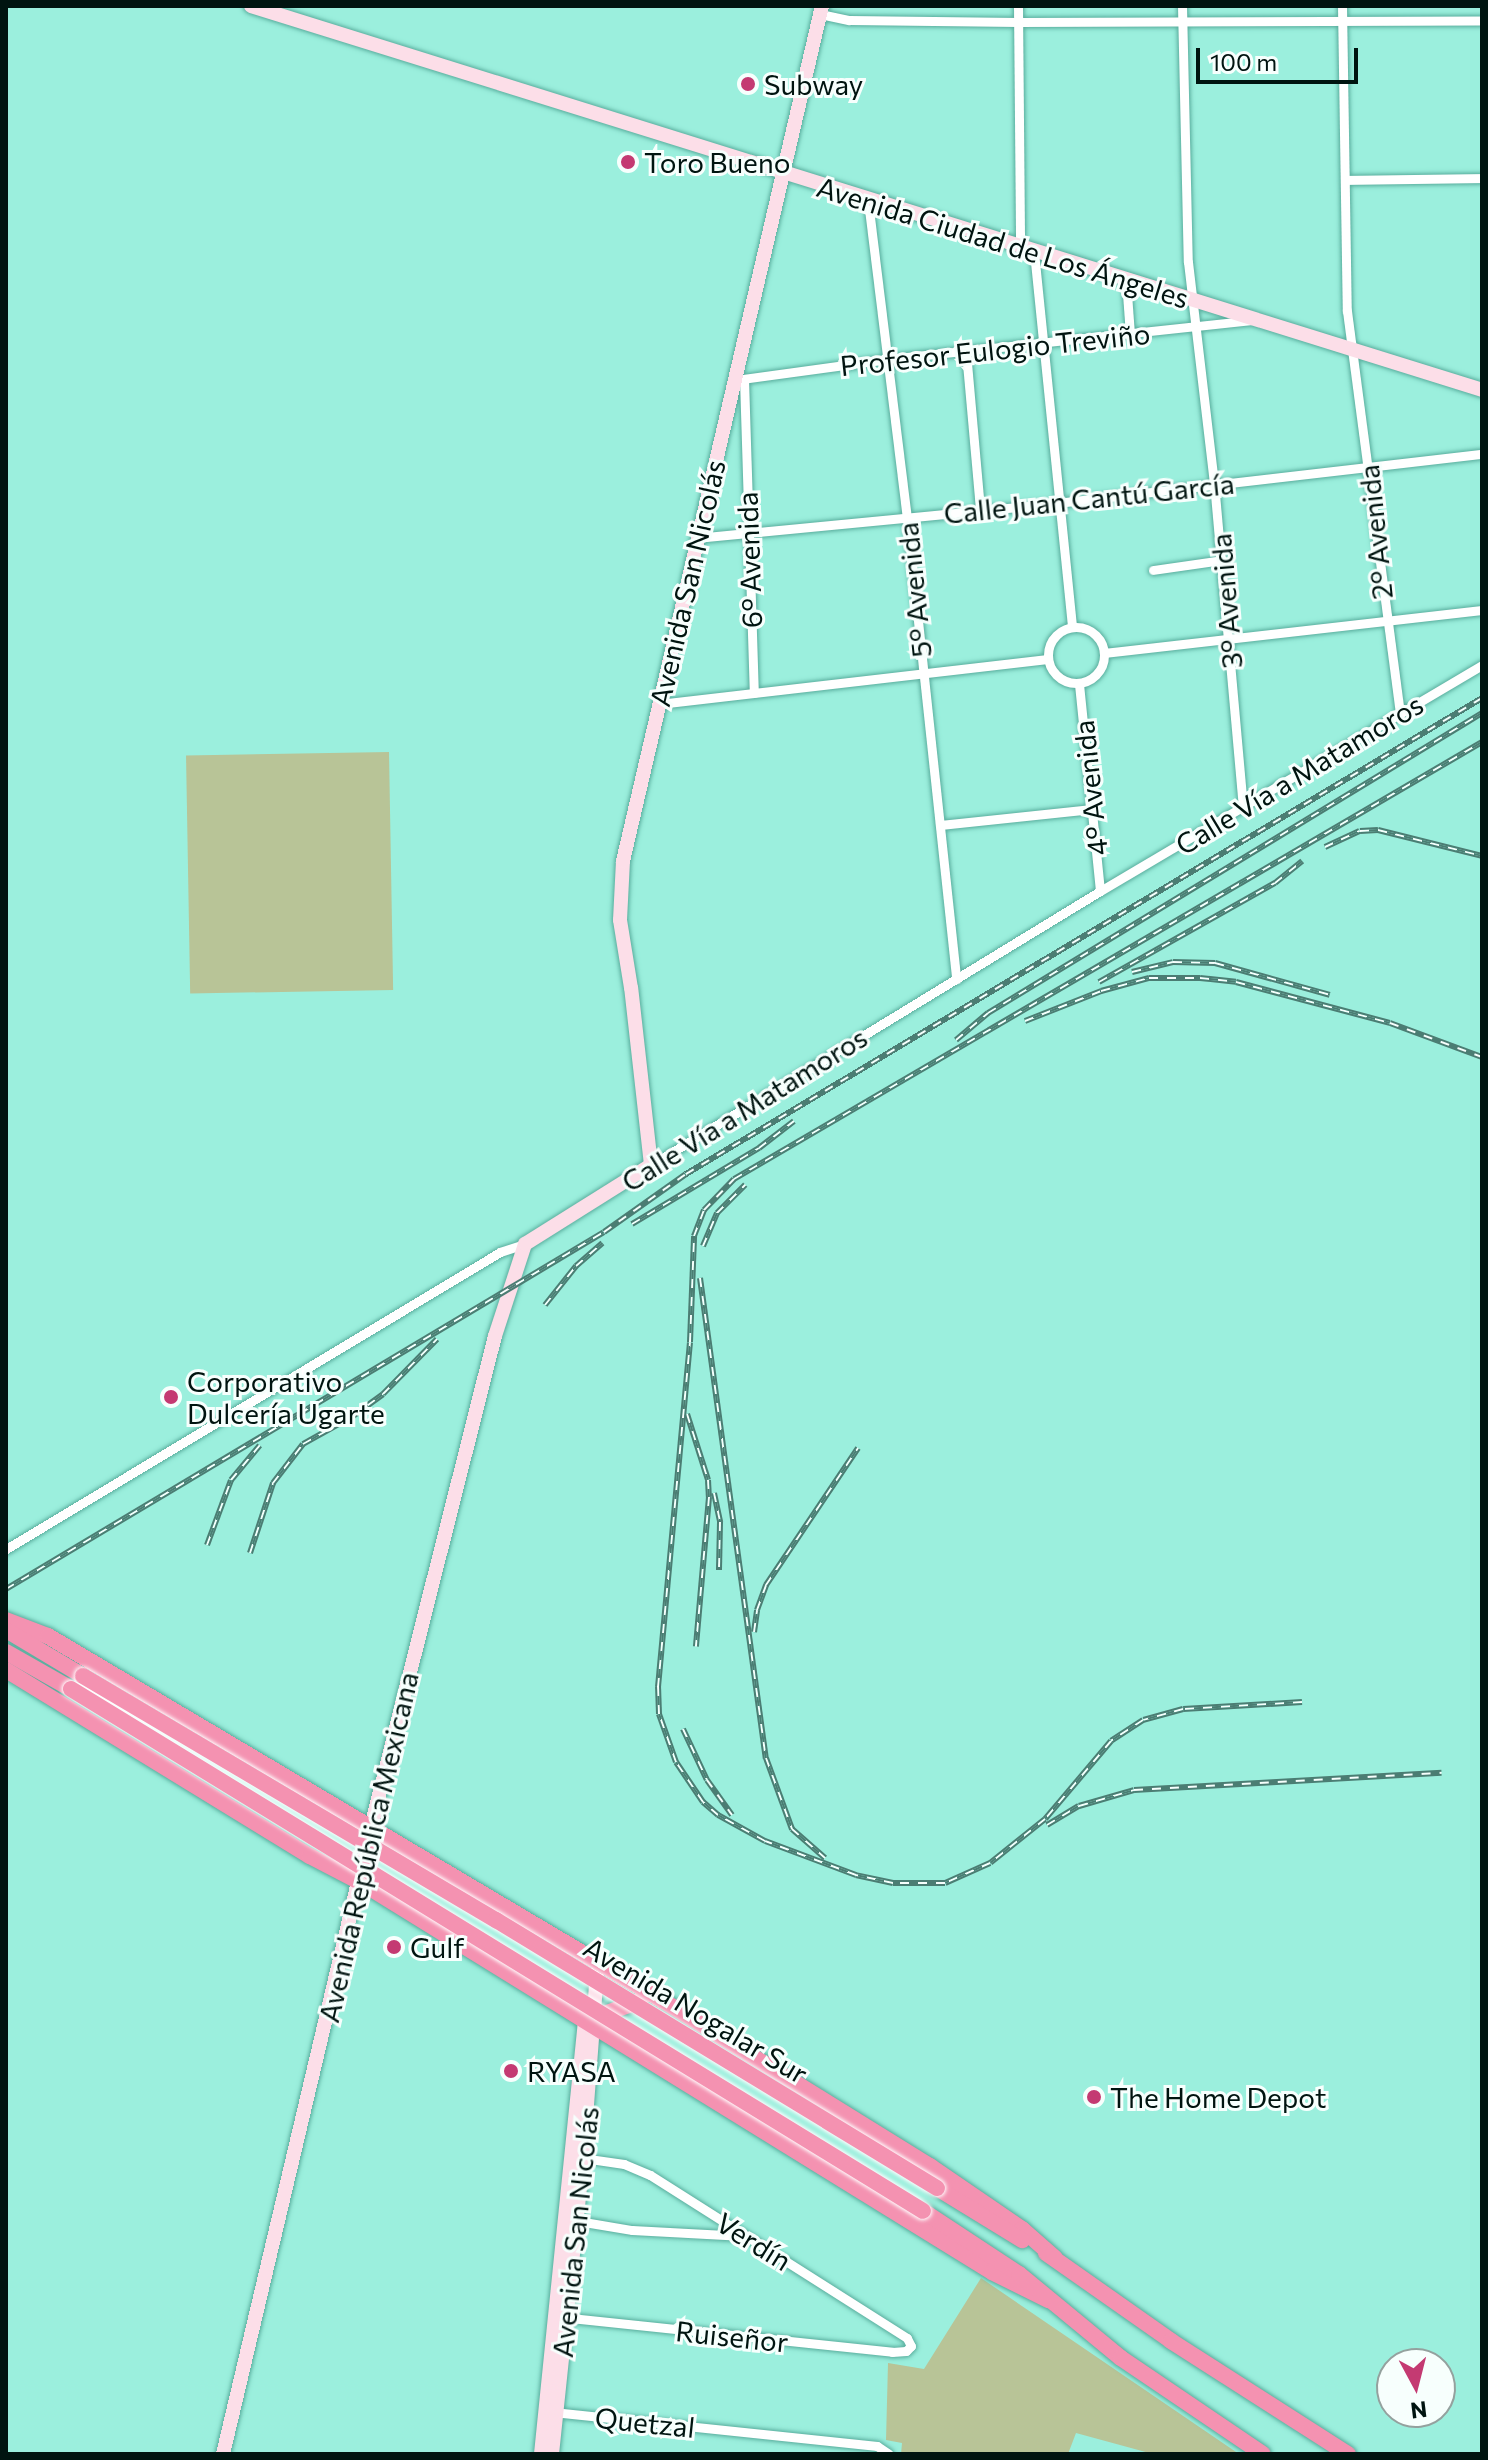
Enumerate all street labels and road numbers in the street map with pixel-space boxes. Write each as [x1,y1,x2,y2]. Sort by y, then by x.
street label: Avenida Ciudad de Los Ángeles [813,169,1193,315]
street label: Profesor Eulogio Treviño [838,316,1152,382]
street label: Avenida San Nicolás [642,456,732,710]
street label: 2° Avenida [1351,463,1399,601]
street label: Calle Juan Cantú García [942,466,1236,530]
street label: 6° Avenida [730,491,768,629]
street label: 5° Avenida [890,521,938,659]
street label: 3° Avenida [1203,532,1249,670]
street label: Calle Vía a Matamoros [1169,687,1429,861]
street label: 4° Avenida [1066,719,1114,857]
street label: Calle Vía a Matamoros [615,1020,873,1198]
street label: Avenida República Mexicana [311,1669,425,2025]
street label: Avenida Nogalar Sur [578,1930,814,2090]
street label: Avenida San Nicolás [545,2105,605,2359]
street label: Verdín [710,2205,798,2277]
street label: Ruiseñor [674,2313,790,2359]
street label: Quetzal [593,2400,697,2444]

